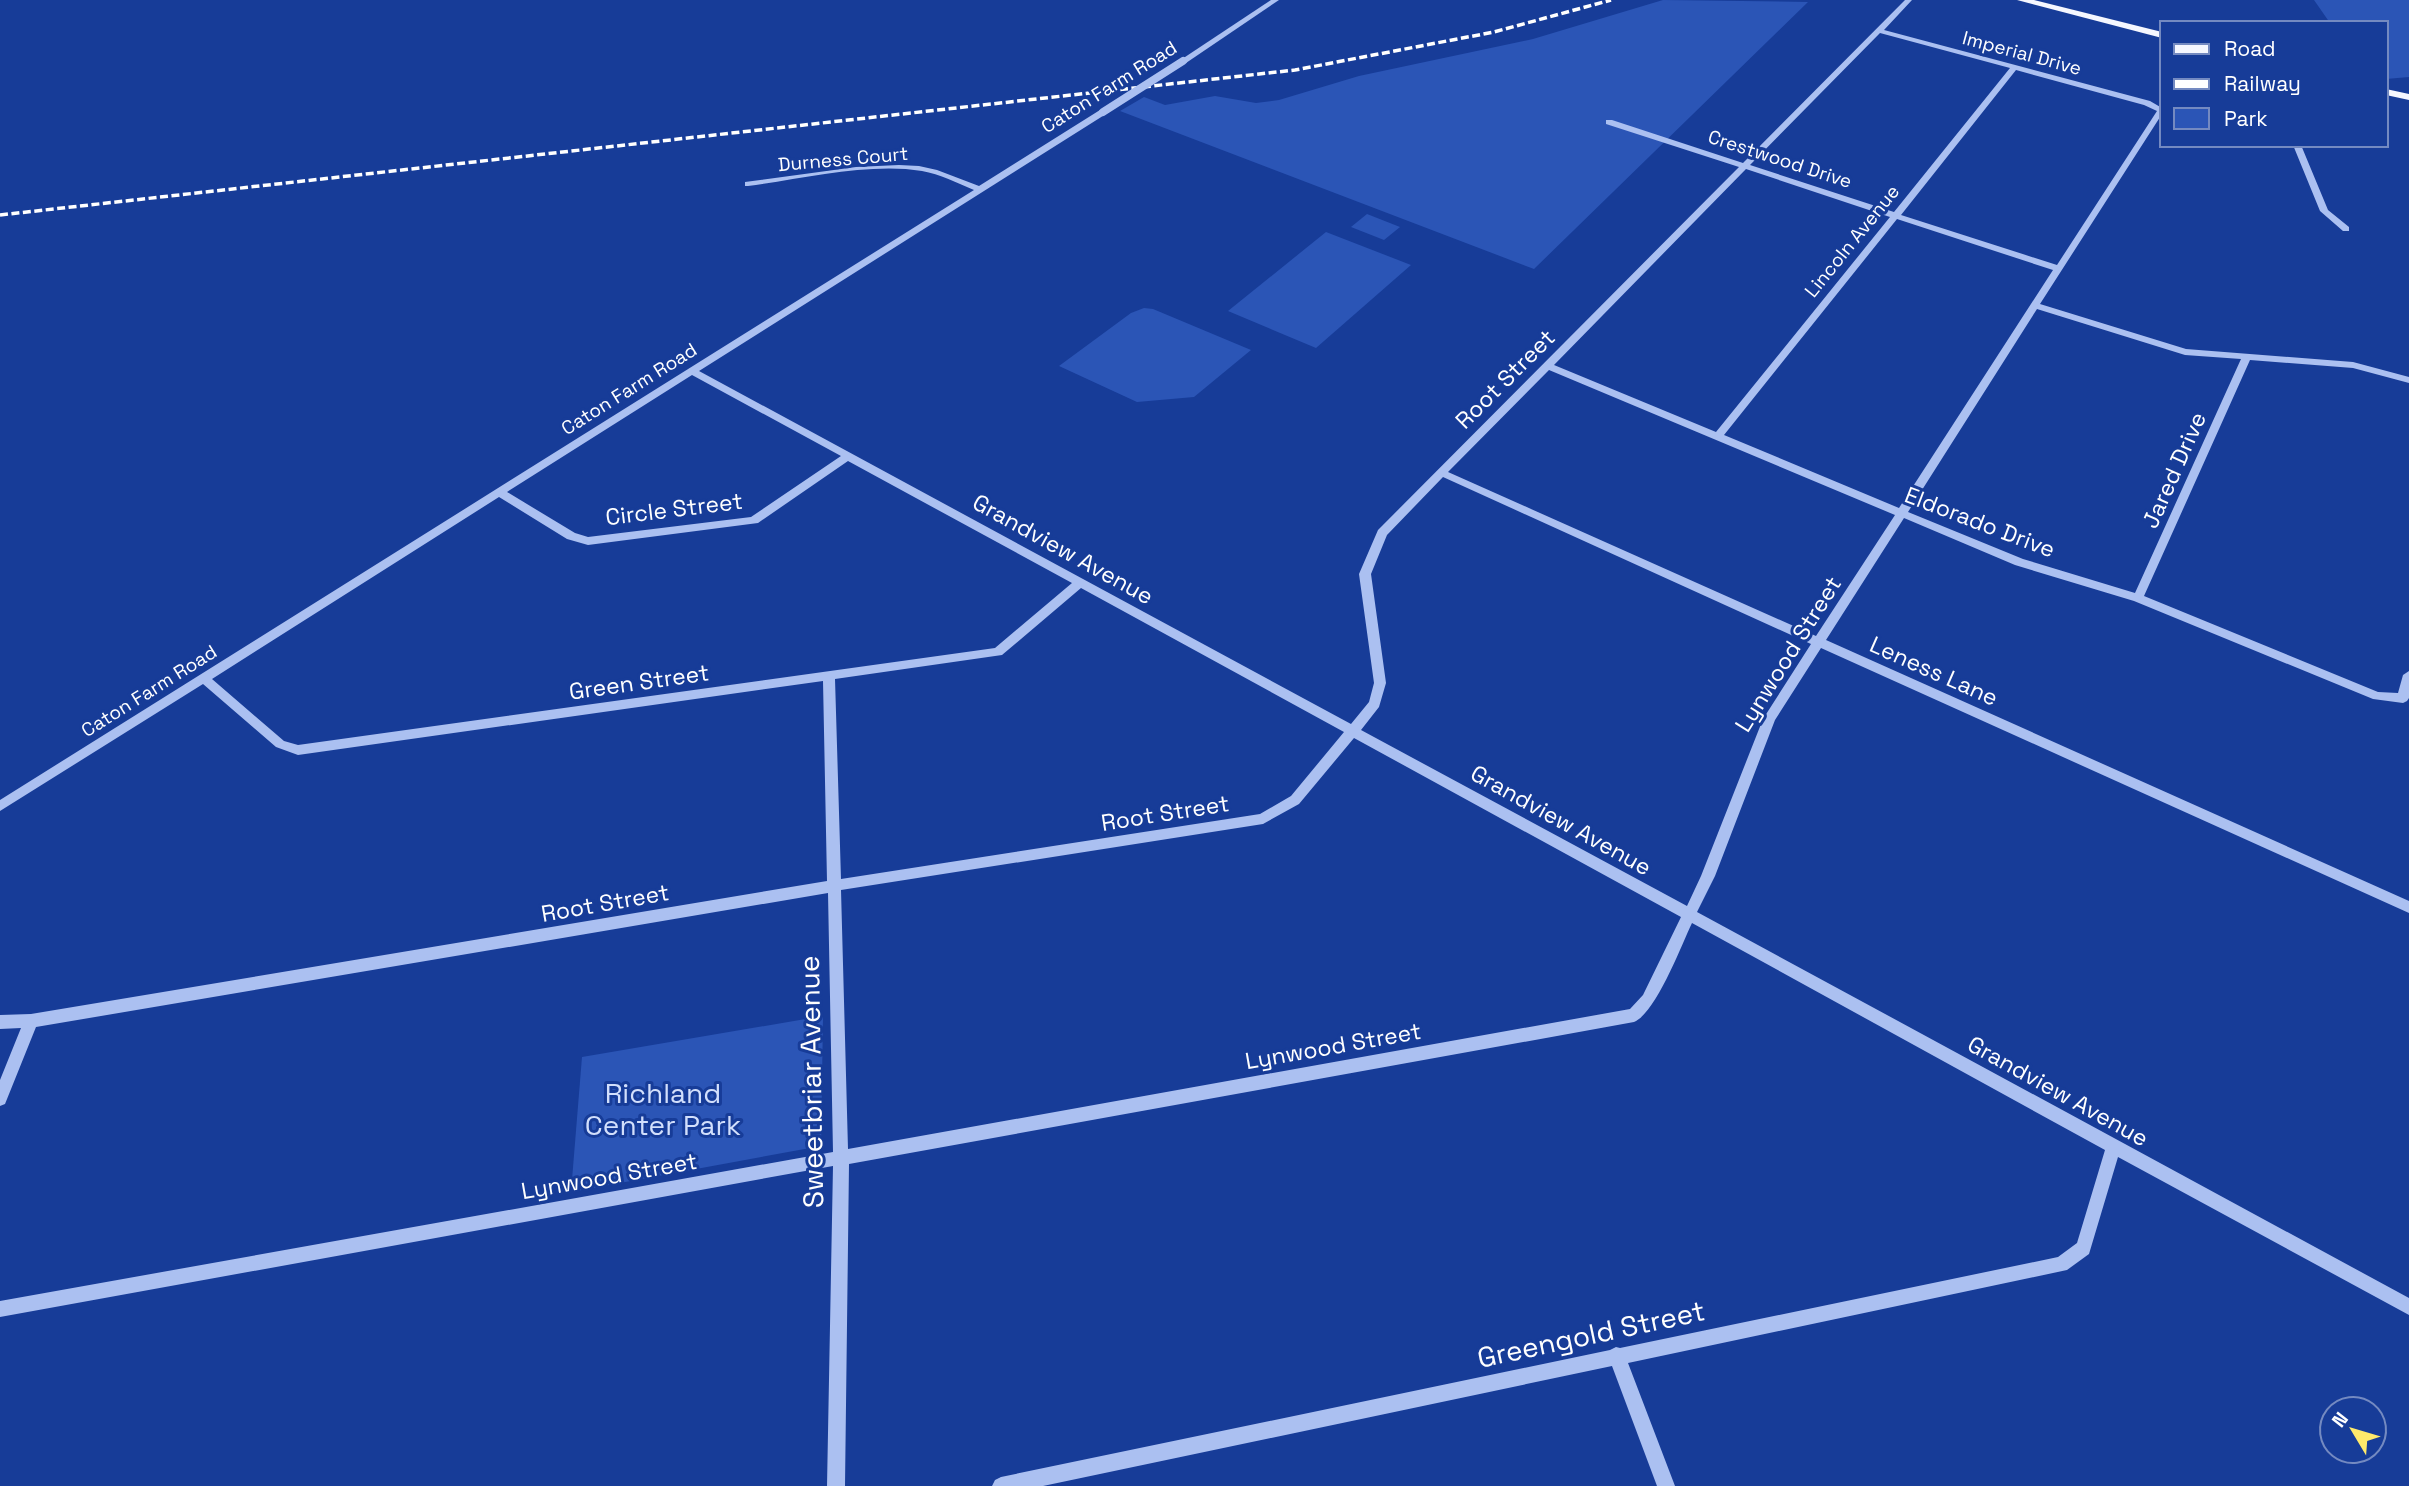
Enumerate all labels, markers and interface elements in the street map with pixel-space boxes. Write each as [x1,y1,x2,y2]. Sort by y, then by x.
legend [2160,21,2388,147]
street label: Imperial Drive [1960,25,2084,81]
street label: Caton Farm Road [1037,35,1181,139]
text: Road [2224,35,2276,62]
text: Railway [2224,70,2301,97]
text: Park [2224,105,2268,132]
street label: Crestwood Drive [1705,124,1855,194]
street label: Durness Court [777,141,909,177]
street label: Lincoln Avenue [1799,180,1905,302]
street label: Root Street [1449,323,1561,435]
street label: Caton Farm Road [557,337,701,441]
street label: Jared Drive [2135,407,2213,533]
street label: Eldorado Drive [1900,480,2060,564]
street label: Circle Street [604,486,744,532]
street label: Grandview Avenue [967,487,1159,611]
street label: Lynwood Street [1728,571,1848,737]
street label: Leness Lane [1865,629,2003,713]
street label: Caton Farm Road [77,639,221,743]
street label: Green Street [567,657,711,707]
street label: Grandview Avenue [1465,758,1657,882]
street label: Root Street [1099,788,1231,838]
street label: Root Street [539,877,671,929]
street label: Sweetbriar Avenue [791,955,831,1209]
street label: Lynwood Street [1243,1016,1423,1076]
street label: Grandview Avenue [1962,1029,2154,1153]
park label: Richland Center Park [585,1075,741,1143]
street label: Lynwood Street [519,1146,699,1206]
street label: Greengold Street [1474,1292,1708,1376]
north arrow [2318,1395,2388,1465]
text: N [2326,1407,2354,1433]

